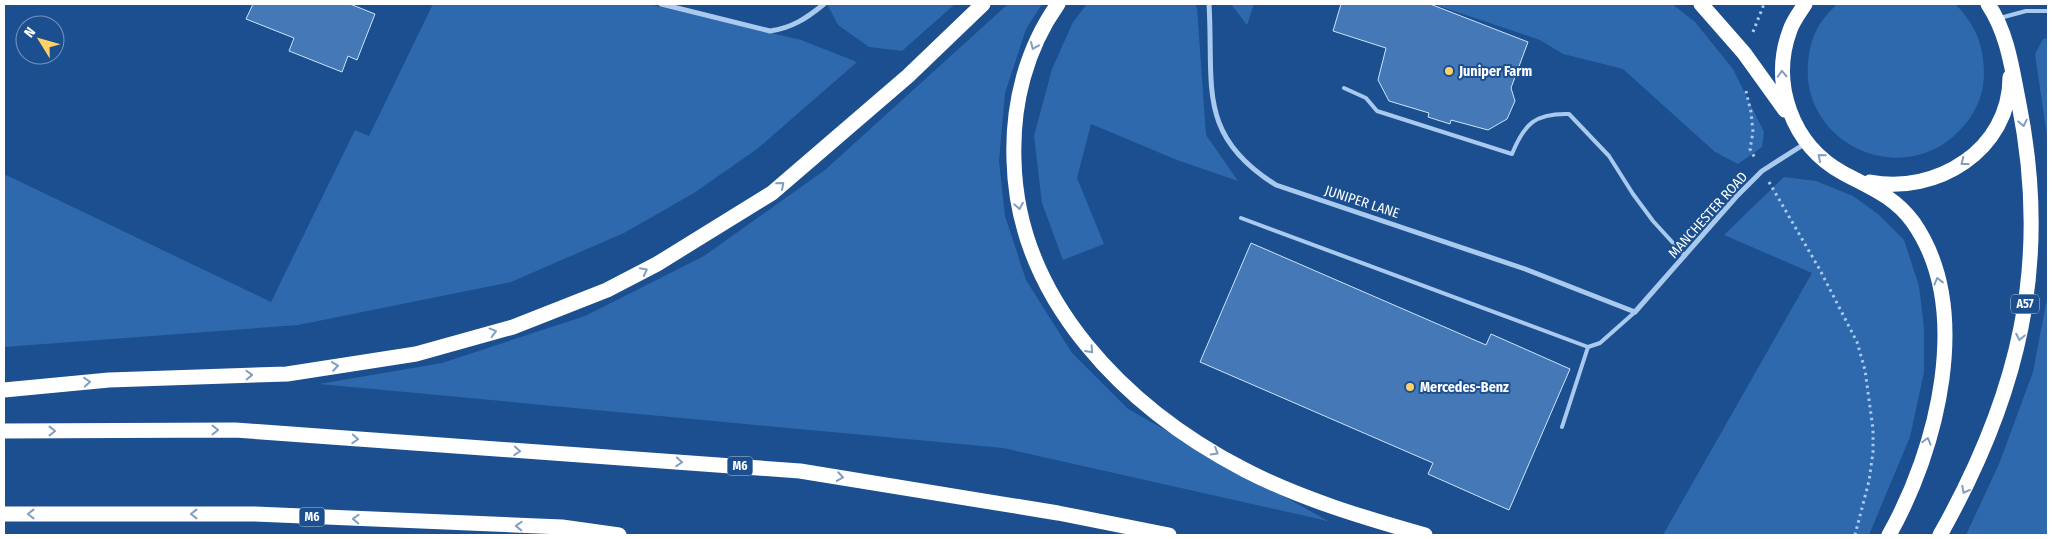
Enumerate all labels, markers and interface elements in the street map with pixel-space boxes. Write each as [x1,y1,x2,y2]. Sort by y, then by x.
north arrow [15,15,65,65]
text: N [21,24,39,41]
one-way arrow [1030,41,1040,50]
place label: Juniper Farm [1458,63,1532,80]
marker: Juniper Farm [1443,65,1455,77]
one-way arrow [1777,70,1788,78]
one-way arrow [2017,119,2028,128]
one-way arrow [1818,154,1827,162]
one-way arrow [1960,156,1970,165]
street label: MANCHESTER ROAD [1665,168,1751,262]
one-way arrow [775,182,784,191]
street label: JUNIPER LANE [1322,182,1402,222]
one-way arrow [1013,201,1023,210]
one-way arrow [638,267,647,277]
one-way arrow [1933,277,1944,286]
road number: A57 [2011,294,2039,314]
one-way arrow [489,328,497,338]
one-way arrow [2015,333,2025,341]
one-way arrow [1084,344,1093,353]
one-way arrow [330,362,339,372]
one-way arrow [246,370,254,380]
one-way arrow [83,377,91,388]
place label: Mercedes-Benz [1420,379,1509,396]
marker: Mercedes-Benz [1404,381,1416,393]
one-way arrow [211,425,219,436]
one-way arrow [49,426,57,436]
one-way arrow [351,433,359,444]
one-way arrow [1921,438,1931,446]
one-way arrow [513,445,521,456]
one-way arrow [1209,446,1218,456]
road number: M6 [728,456,752,476]
one-way arrow [675,457,683,468]
one-way arrow [836,472,845,482]
one-way arrow [1961,484,1971,493]
road number: M6 [300,508,324,526]
one-way arrow [27,509,35,519]
one-way arrow [190,509,198,519]
one-way arrow [352,513,360,524]
one-way arrow [514,520,522,531]

